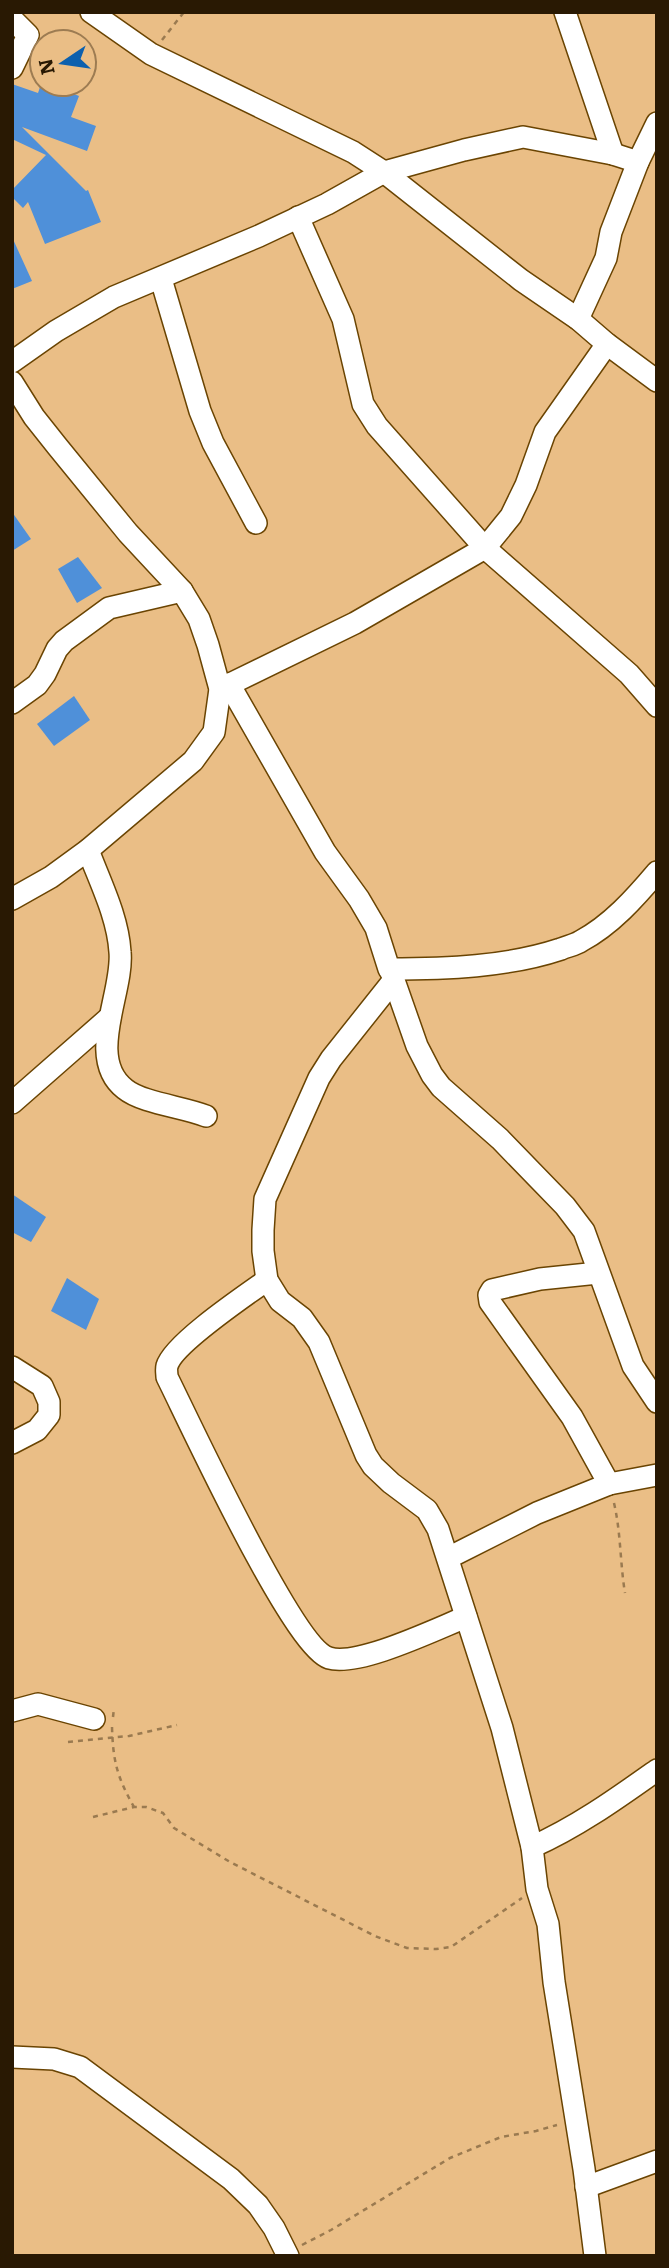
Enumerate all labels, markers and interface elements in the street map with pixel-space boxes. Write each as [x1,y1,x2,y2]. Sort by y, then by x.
north arrow [28,28,98,98]
text: N [30,56,61,78]

